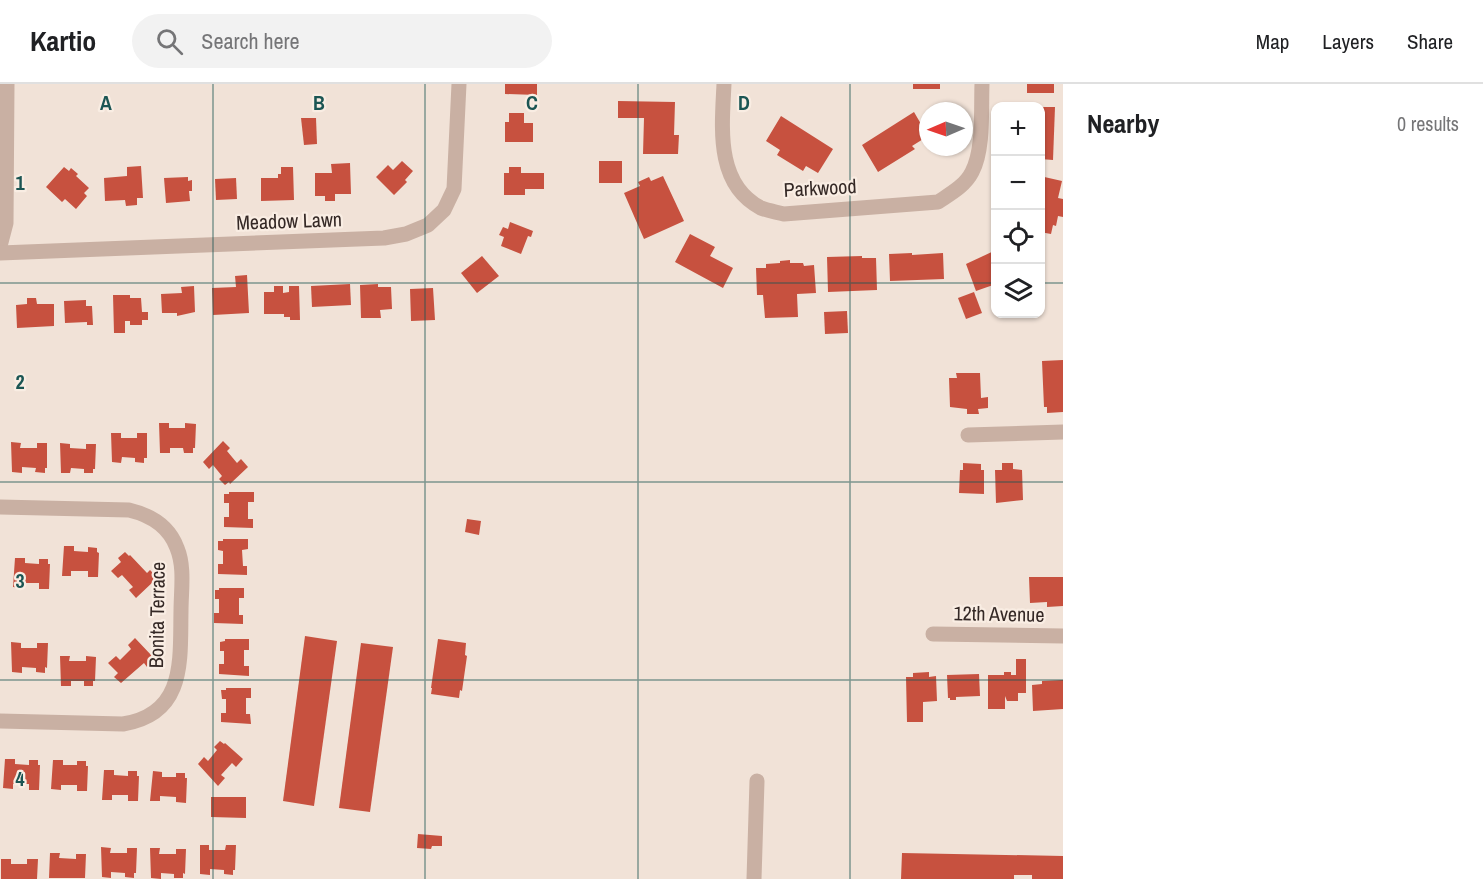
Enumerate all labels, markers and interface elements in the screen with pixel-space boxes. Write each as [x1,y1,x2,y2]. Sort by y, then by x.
search box [132,14,552,68]
text: Kartio [30,22,96,60]
icon: search [153,25,186,58]
text: Search here [201,26,300,56]
text: Map [1256,27,1289,56]
text: Layers [1322,27,1374,56]
text: Share [1407,27,1453,56]
text: A [100,89,112,116]
text: B [313,89,325,116]
text: C [526,89,538,116]
text: D [738,89,750,116]
north arrow [919,102,973,156]
map controls [991,102,1045,318]
button: + [991,102,1045,156]
text: Nearby [1087,106,1159,141]
text: 0 results [1397,110,1459,137]
button: − [991,156,1045,210]
text: 1 [15,169,25,196]
street label: Parkwood [783,172,857,203]
street label: Meadow Lawn [236,205,342,236]
button: locate [991,210,1045,264]
button: layers [991,264,1045,318]
text: 2 [15,368,25,395]
street label: Bonita Terrace [142,562,171,668]
text: 3 [15,567,25,594]
street label: 12th Avenue [953,599,1045,628]
text: 4 [15,765,25,792]

